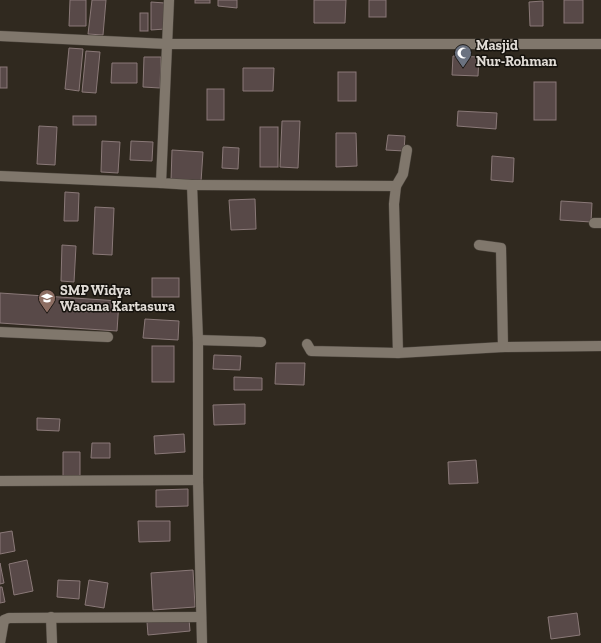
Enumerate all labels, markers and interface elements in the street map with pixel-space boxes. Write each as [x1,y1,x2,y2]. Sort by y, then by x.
place label: Masjid Nur-Rohman [476,37,558,70]
mosque icon: Masjid Nur-Rohman [453,43,473,68]
place label: SMP Widya Wacana Kartasura [60,282,175,315]
school or university icon: SMP Widya Wacana Kartasura [37,288,57,313]

